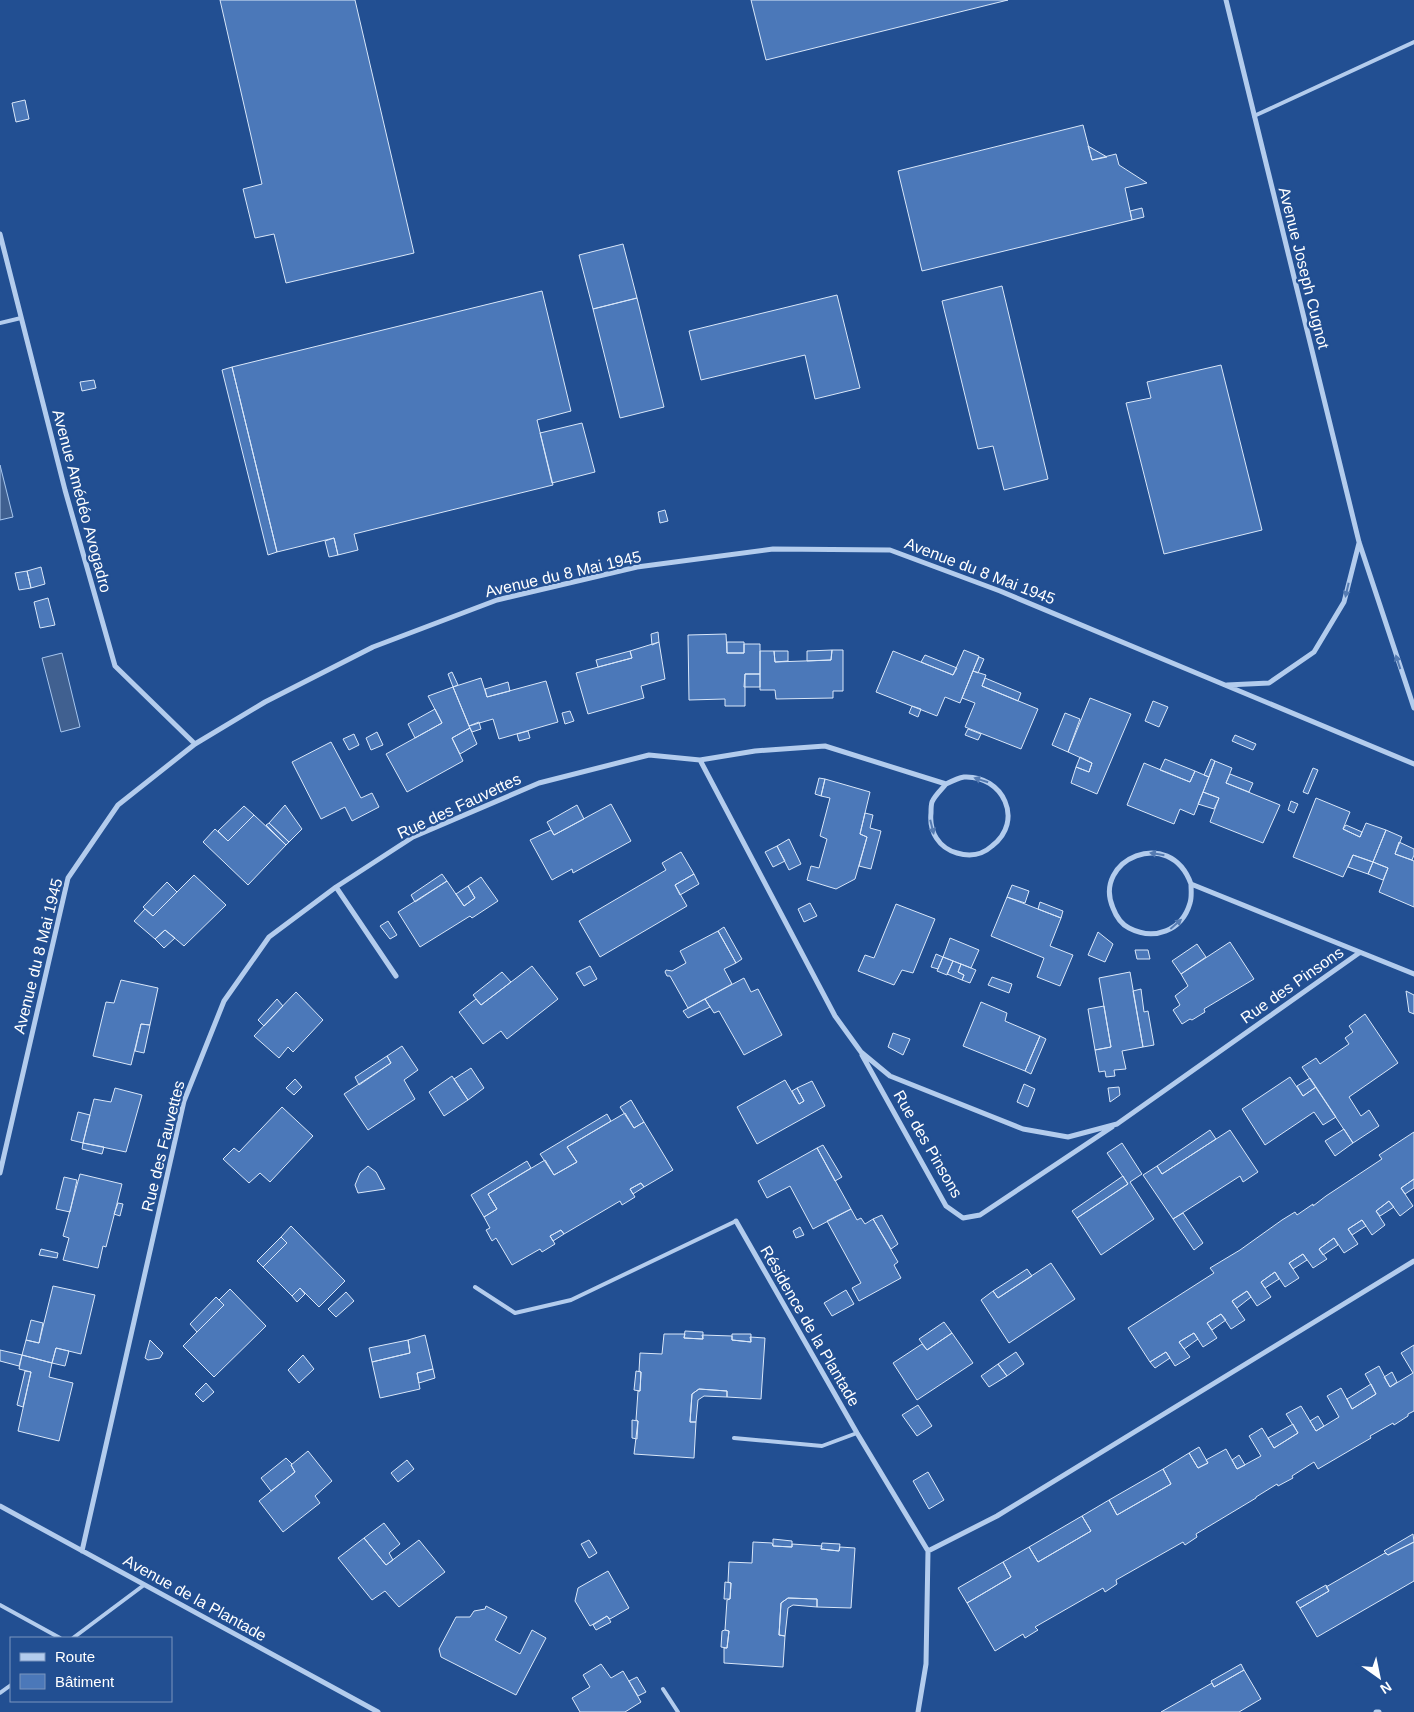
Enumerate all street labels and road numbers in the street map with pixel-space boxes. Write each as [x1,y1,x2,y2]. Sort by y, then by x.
street label: Avenue Joseph Cugnot [1276,185,1332,351]
street label: Avenue Amédéo Avogadro [49,408,115,595]
street label: Avenue du 8 Mai 1945 [902,534,1058,608]
street label: Avenue du 8 Mai 1945 [483,548,643,600]
street label: Rue des Fauvettes [395,770,523,842]
street label: Avenue du 8 Mai 1945 [10,876,66,1036]
street label: Rue des Pinsons [1238,943,1346,1027]
street label: Rue des Fauvettes [139,1079,187,1213]
street label: Rue des Pinsons [890,1087,966,1201]
street label: Résidence de la Plantade [757,1243,863,1409]
street label: Avenue de la Plantade [121,1552,269,1644]

